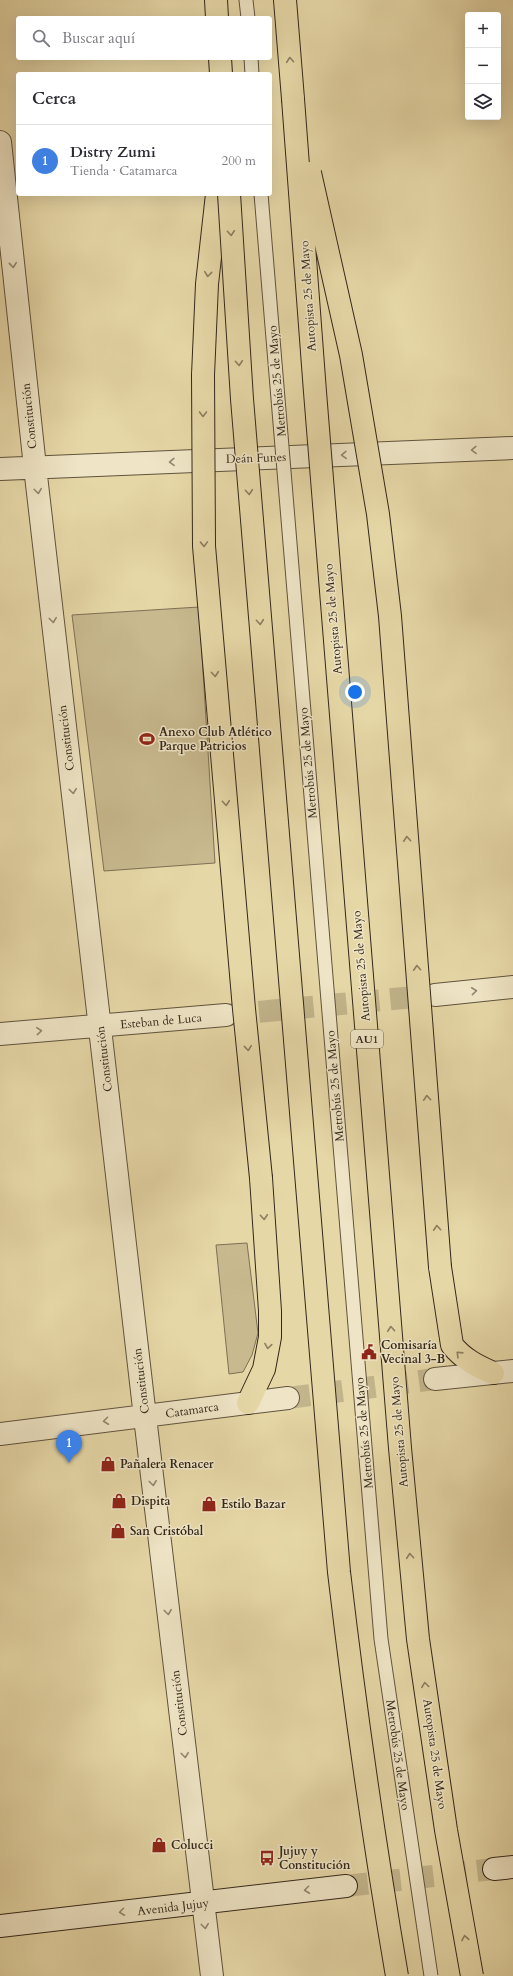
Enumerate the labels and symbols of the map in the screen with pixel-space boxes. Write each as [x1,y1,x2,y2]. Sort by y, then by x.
one-way arrow [286,57,295,63]
one-way arrow [227,230,236,236]
street label: Autopista 25 de Mayo [296,239,320,352]
one-way arrow [8,261,17,268]
one-way arrow [204,271,213,278]
street label: Metrobús 25 de Mayo [264,324,290,437]
one-way arrow [235,360,244,366]
street label: Constitución [18,382,40,450]
one-way arrow [199,411,207,417]
one-way arrow [471,446,477,454]
street label: Deán Funes [226,449,286,467]
one-way arrow [341,451,347,459]
one-way arrow [169,457,175,466]
one-way arrow [33,488,42,494]
one-way arrow [245,489,254,495]
one-way arrow [200,541,208,547]
street label: Autopista 25 de Mayo [320,562,346,675]
one-way arrow [48,617,57,623]
one-way arrow [255,619,264,625]
one-way arrow [210,671,219,677]
your location [345,682,365,702]
street label: Constitución [54,704,78,772]
street label: Metrobús 25 de Mayo [295,706,321,819]
place label: Anexo Club Atlético Parque Patricios [159,724,272,754]
sports icon: Anexo Club Atlético Parque Patricios [138,730,156,748]
one-way arrow [68,788,77,794]
one-way arrow [222,800,231,806]
one-way arrow [403,836,412,842]
street label: Autopista 25 de Mayo [348,909,374,1022]
one-way arrow [413,965,422,971]
one-way arrow [471,987,477,996]
street label: Esteban de Luca [120,1009,203,1033]
street label: Constitución [92,1025,116,1093]
one-way arrow [36,1027,42,1036]
street label: Metrobús 25 de Mayo [322,1029,348,1142]
road number: AU1 [351,1030,383,1048]
one-way arrow [243,1044,252,1051]
one-way arrow [423,1095,432,1101]
one-way arrow [259,1214,268,1220]
one-way arrow [433,1225,442,1231]
one-way arrow [386,1326,395,1332]
place label: Comisaría Vecinal 3-B [381,1337,445,1367]
one-way arrow [264,1343,273,1350]
public building icon: Comisaría Vecinal 3-B [360,1343,378,1361]
street label: Constitución [129,1347,153,1415]
one-way arrow [456,1351,464,1358]
street label: Autopista 25 de Mayo [386,1375,412,1488]
street label: Metrobús 25 de Mayo [351,1376,377,1489]
street label: Catamarca [164,1398,221,1422]
one-way arrow [103,1416,109,1425]
pin: 1 [56,1430,82,1463]
shop icon: Pañalera Renacer [99,1455,117,1473]
place label: Pañalera Renacer [120,1456,214,1472]
one-way arrow [148,1480,157,1486]
shop icon: Dispita [110,1492,128,1510]
place label: Dispita [131,1493,170,1509]
shop icon: Estilo Bazar [200,1495,218,1513]
place label: Estilo Bazar [221,1496,286,1512]
shop icon: San Cristóbal [109,1522,127,1540]
place label: San Cristóbal [130,1523,204,1539]
one-way arrow [406,1553,415,1559]
one-way arrow [163,1609,172,1615]
street label: Constitución [167,1669,191,1737]
one-way arrow [421,1682,430,1688]
street label: Autopista 25 de Mayo [419,1698,451,1811]
street label: Metrobús 25 de Mayo [382,1699,414,1812]
one-way arrow [180,1752,189,1758]
shop icon: Colucci [150,1836,168,1854]
place label: Colucci [171,1837,213,1853]
place label: Jujuy y Constitución [277,1843,351,1873]
bus stop icon: Jujuy y Constitución [258,1849,276,1867]
one-way arrow [304,1885,310,1894]
street label: Avenida Jujuy [136,1895,210,1919]
one-way arrow [119,1908,125,1917]
one-way arrow [201,1923,210,1929]
one-way arrow [462,1934,470,1941]

